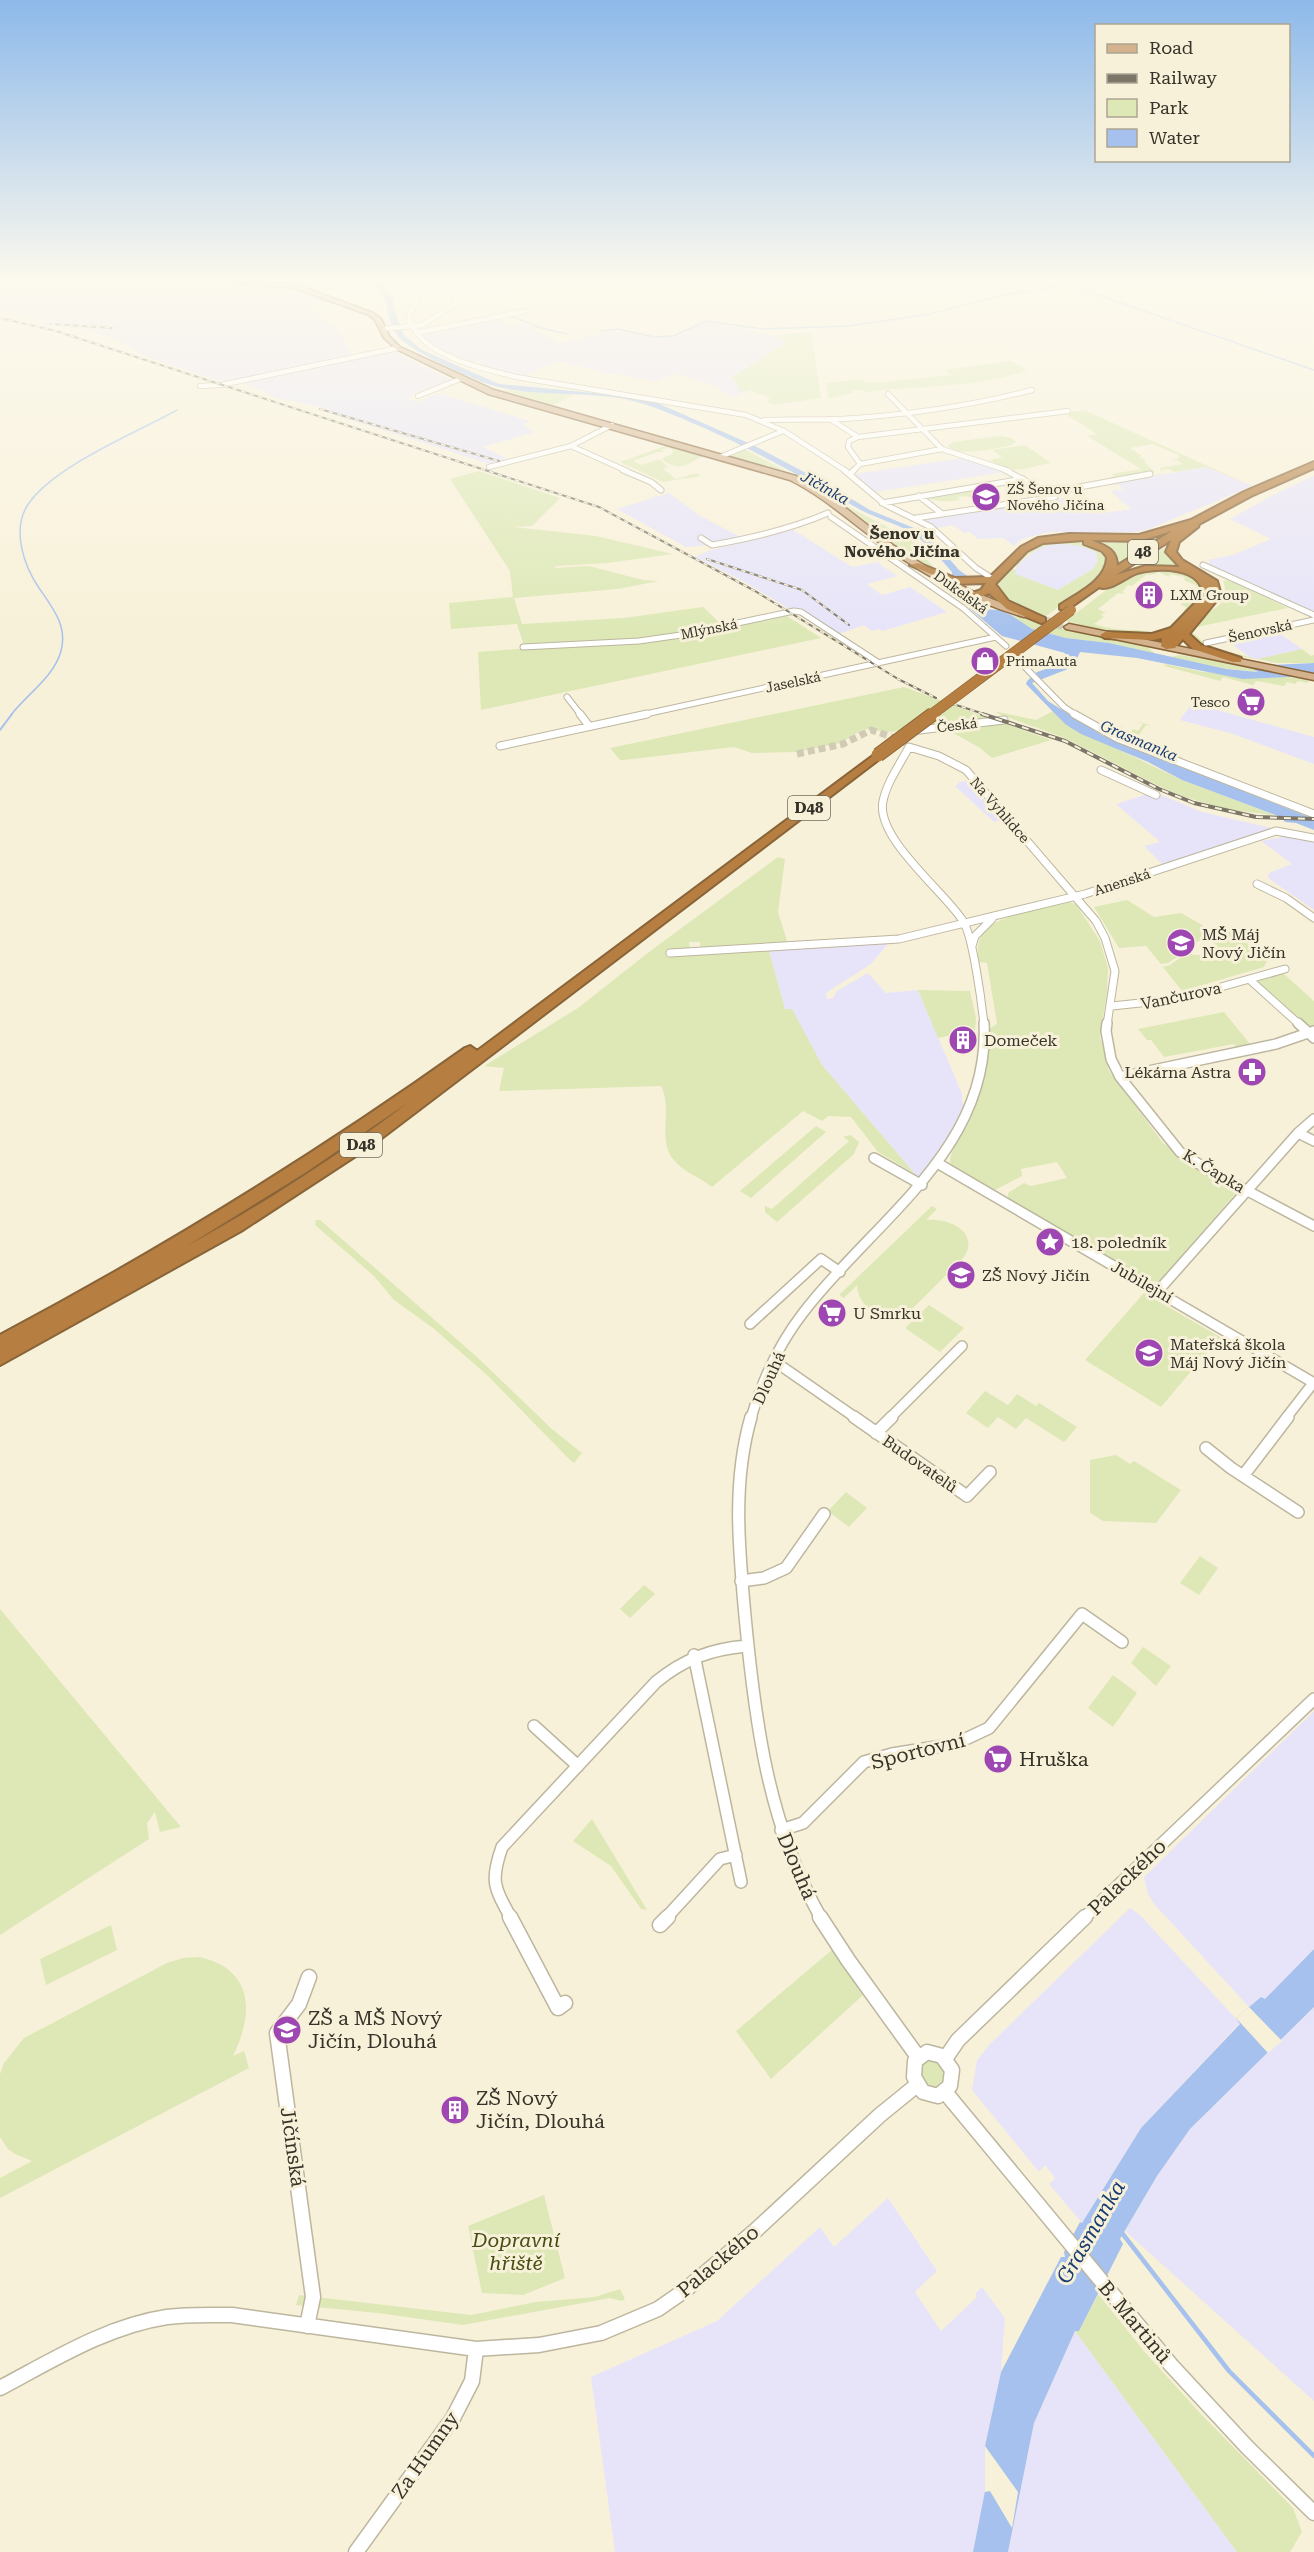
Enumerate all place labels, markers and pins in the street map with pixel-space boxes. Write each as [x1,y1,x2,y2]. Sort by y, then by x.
school or university icon: ZŠ Šenov u Nového Jičína [970,481,1002,513]
place label: ZŠ Šenov u Nového Jičína [1007,481,1105,513]
building icon: LXM Group [1133,579,1165,611]
place label: LXM Group [1170,587,1249,603]
shop icon: PrimaAuta [969,645,1001,677]
place label: PrimaAuta [1006,653,1077,669]
supermarket icon: Tesco [1235,686,1267,718]
place label: Tesco [1191,694,1230,710]
place label: MŠ Máj Nový Jičín [1202,925,1286,962]
school or university icon: MŠ Máj Nový Jičín [1165,927,1197,959]
building icon: Domeček [947,1024,979,1056]
place label: Domeček [984,1031,1057,1050]
pharmacy icon: Lékárna Astra [1236,1056,1268,1088]
place label: Lékárna Astra [1125,1063,1231,1082]
place icon: 18. poledník [1034,1226,1066,1258]
place label: 18. poledník [1071,1233,1167,1252]
school or university icon: ZŠ Nový Jičín [945,1259,977,1291]
place label: ZŠ Nový Jičín [982,1266,1090,1285]
supermarket icon: U Smrku [816,1297,848,1329]
place label: U Smrku [853,1304,921,1323]
place label: Mateřská škola Máj Nový Jičín [1170,1335,1286,1372]
school or university icon: Mateřská škola Máj Nový Jičín [1133,1337,1165,1369]
supermarket icon: Hruška [982,1743,1014,1775]
place label: Hruška [1019,1747,1089,1771]
place label: ZŠ a MŠ Nový Jičín, Dlouhá [308,2006,442,2053]
school or university icon: ZŠ a MŠ Nový Jičín, Dlouhá [271,2014,303,2046]
place label: ZŠ Nový Jičín, Dlouhá [476,2086,605,2133]
building icon: ZŠ Nový Jičín, Dlouhá [439,2094,471,2126]

